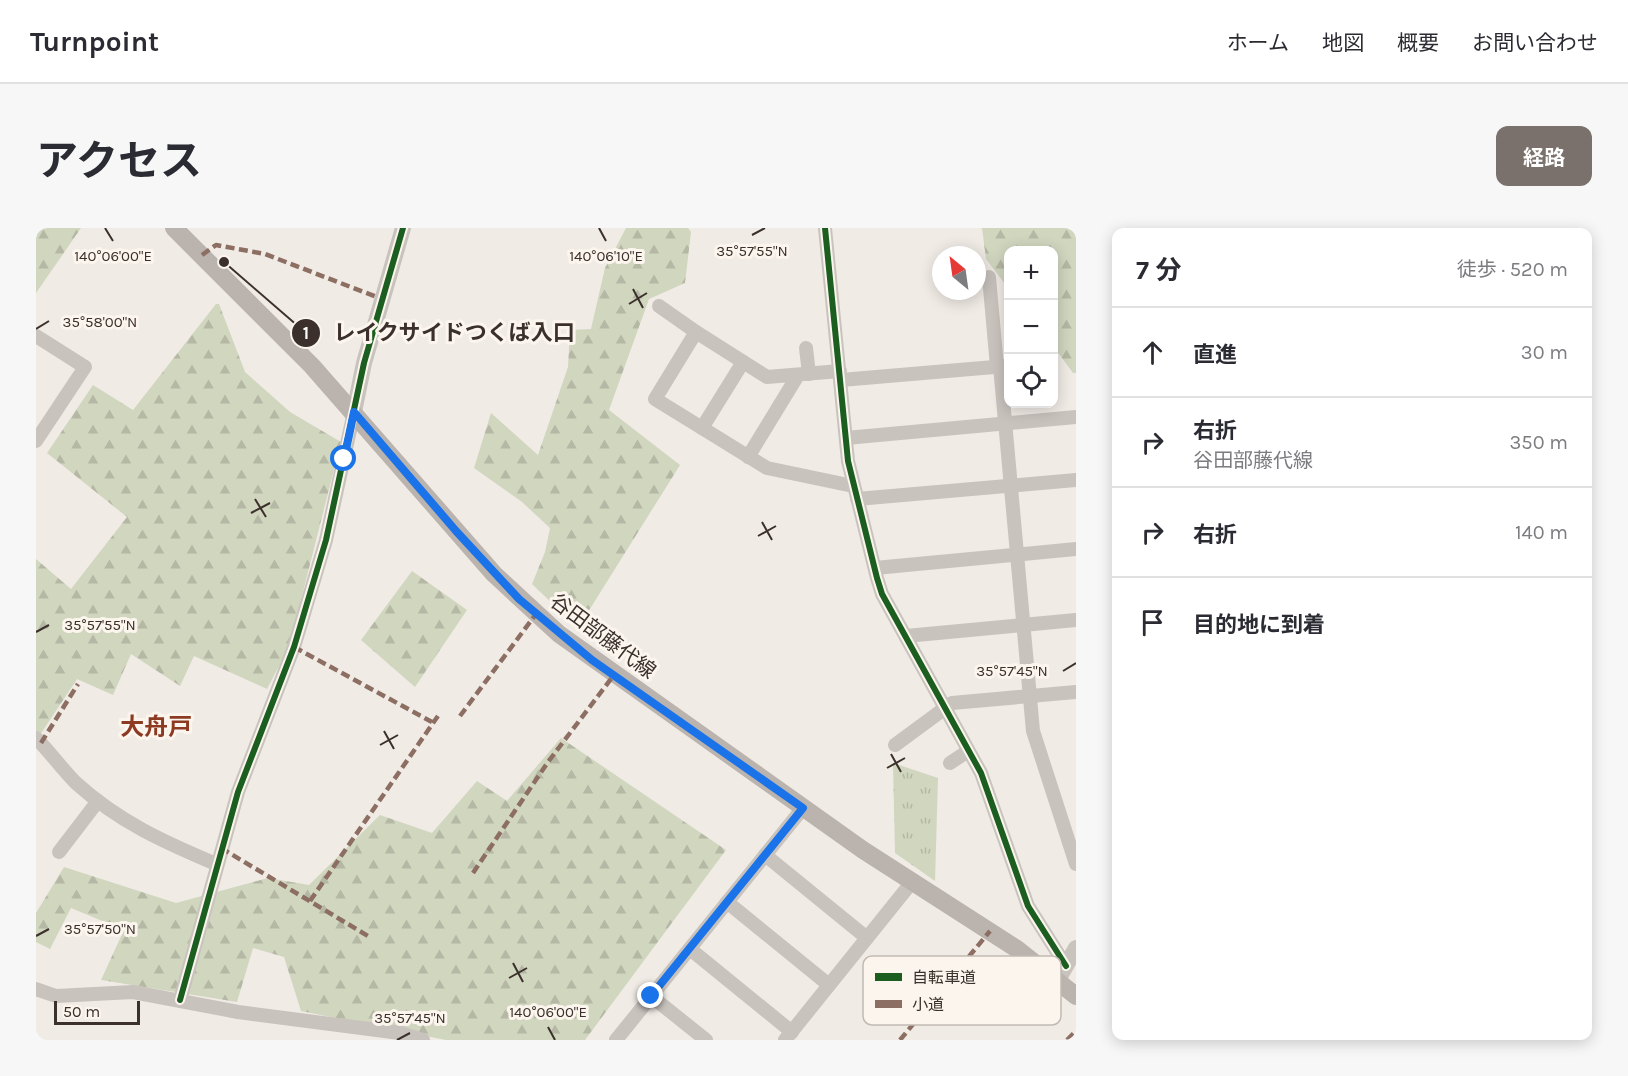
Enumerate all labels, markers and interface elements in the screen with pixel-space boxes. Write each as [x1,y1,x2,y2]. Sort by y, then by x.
text: Turnpoint [30,25,159,58]
text: ホーム [1227,31,1289,55]
text: 地図 [1322,31,1364,55]
text: 概要 [1397,31,1439,55]
text: お問い合わせ [1472,31,1598,55]
button: 経路 [1496,126,1592,186]
text: アクセス [36,136,202,186]
text: 35°57'55"N [716,242,788,260]
north arrow [932,246,986,300]
map controls [1004,246,1058,408]
button: + [1004,246,1058,300]
text: 140°06'00"E [74,247,152,265]
text: 140°06'10"E [569,247,643,265]
text: 7 分 [1136,255,1182,286]
text: 徒歩 · 520 m [1457,258,1568,281]
button: − [1004,300,1058,354]
text: 35°58'00"N [63,313,137,331]
callout: レイクサイドつくば入口 [291,313,587,353]
text: レイクサイドつくば入口 [333,320,575,346]
text: 1 [303,322,309,344]
icon: ahead [1136,336,1169,369]
text: 30 m [1521,341,1568,364]
text: 直進 [1193,342,1237,368]
button: locate [1004,354,1058,408]
text: 右折 [1193,418,1237,444]
icon: right [1136,426,1169,459]
text: 350 m [1510,431,1568,454]
route start [330,445,356,471]
text: 谷田部藤代線 [1193,449,1313,472]
icon: right [1136,516,1169,549]
text: 140 m [1515,521,1568,544]
text: 右折 [1193,522,1237,548]
street label: 谷田部藤代線 [545,589,661,683]
icon: arrive [1136,606,1169,639]
text: 目的地に到着 [1193,612,1325,638]
text: 35°57'55"N [64,616,136,634]
text: 35°57'45"N [976,662,1048,680]
district label: 大舟戸 [120,713,192,741]
text: 35°57'50"N [64,920,136,938]
legend [863,956,1061,1025]
text: 自転車道 [912,968,976,987]
route end [637,982,663,1008]
text: 小道 [912,995,944,1014]
scale bar [54,998,140,1026]
text: 50 m [63,1002,100,1021]
text: 140°06'00"E [509,1003,587,1021]
text: 35°57'45"N [374,1009,446,1027]

